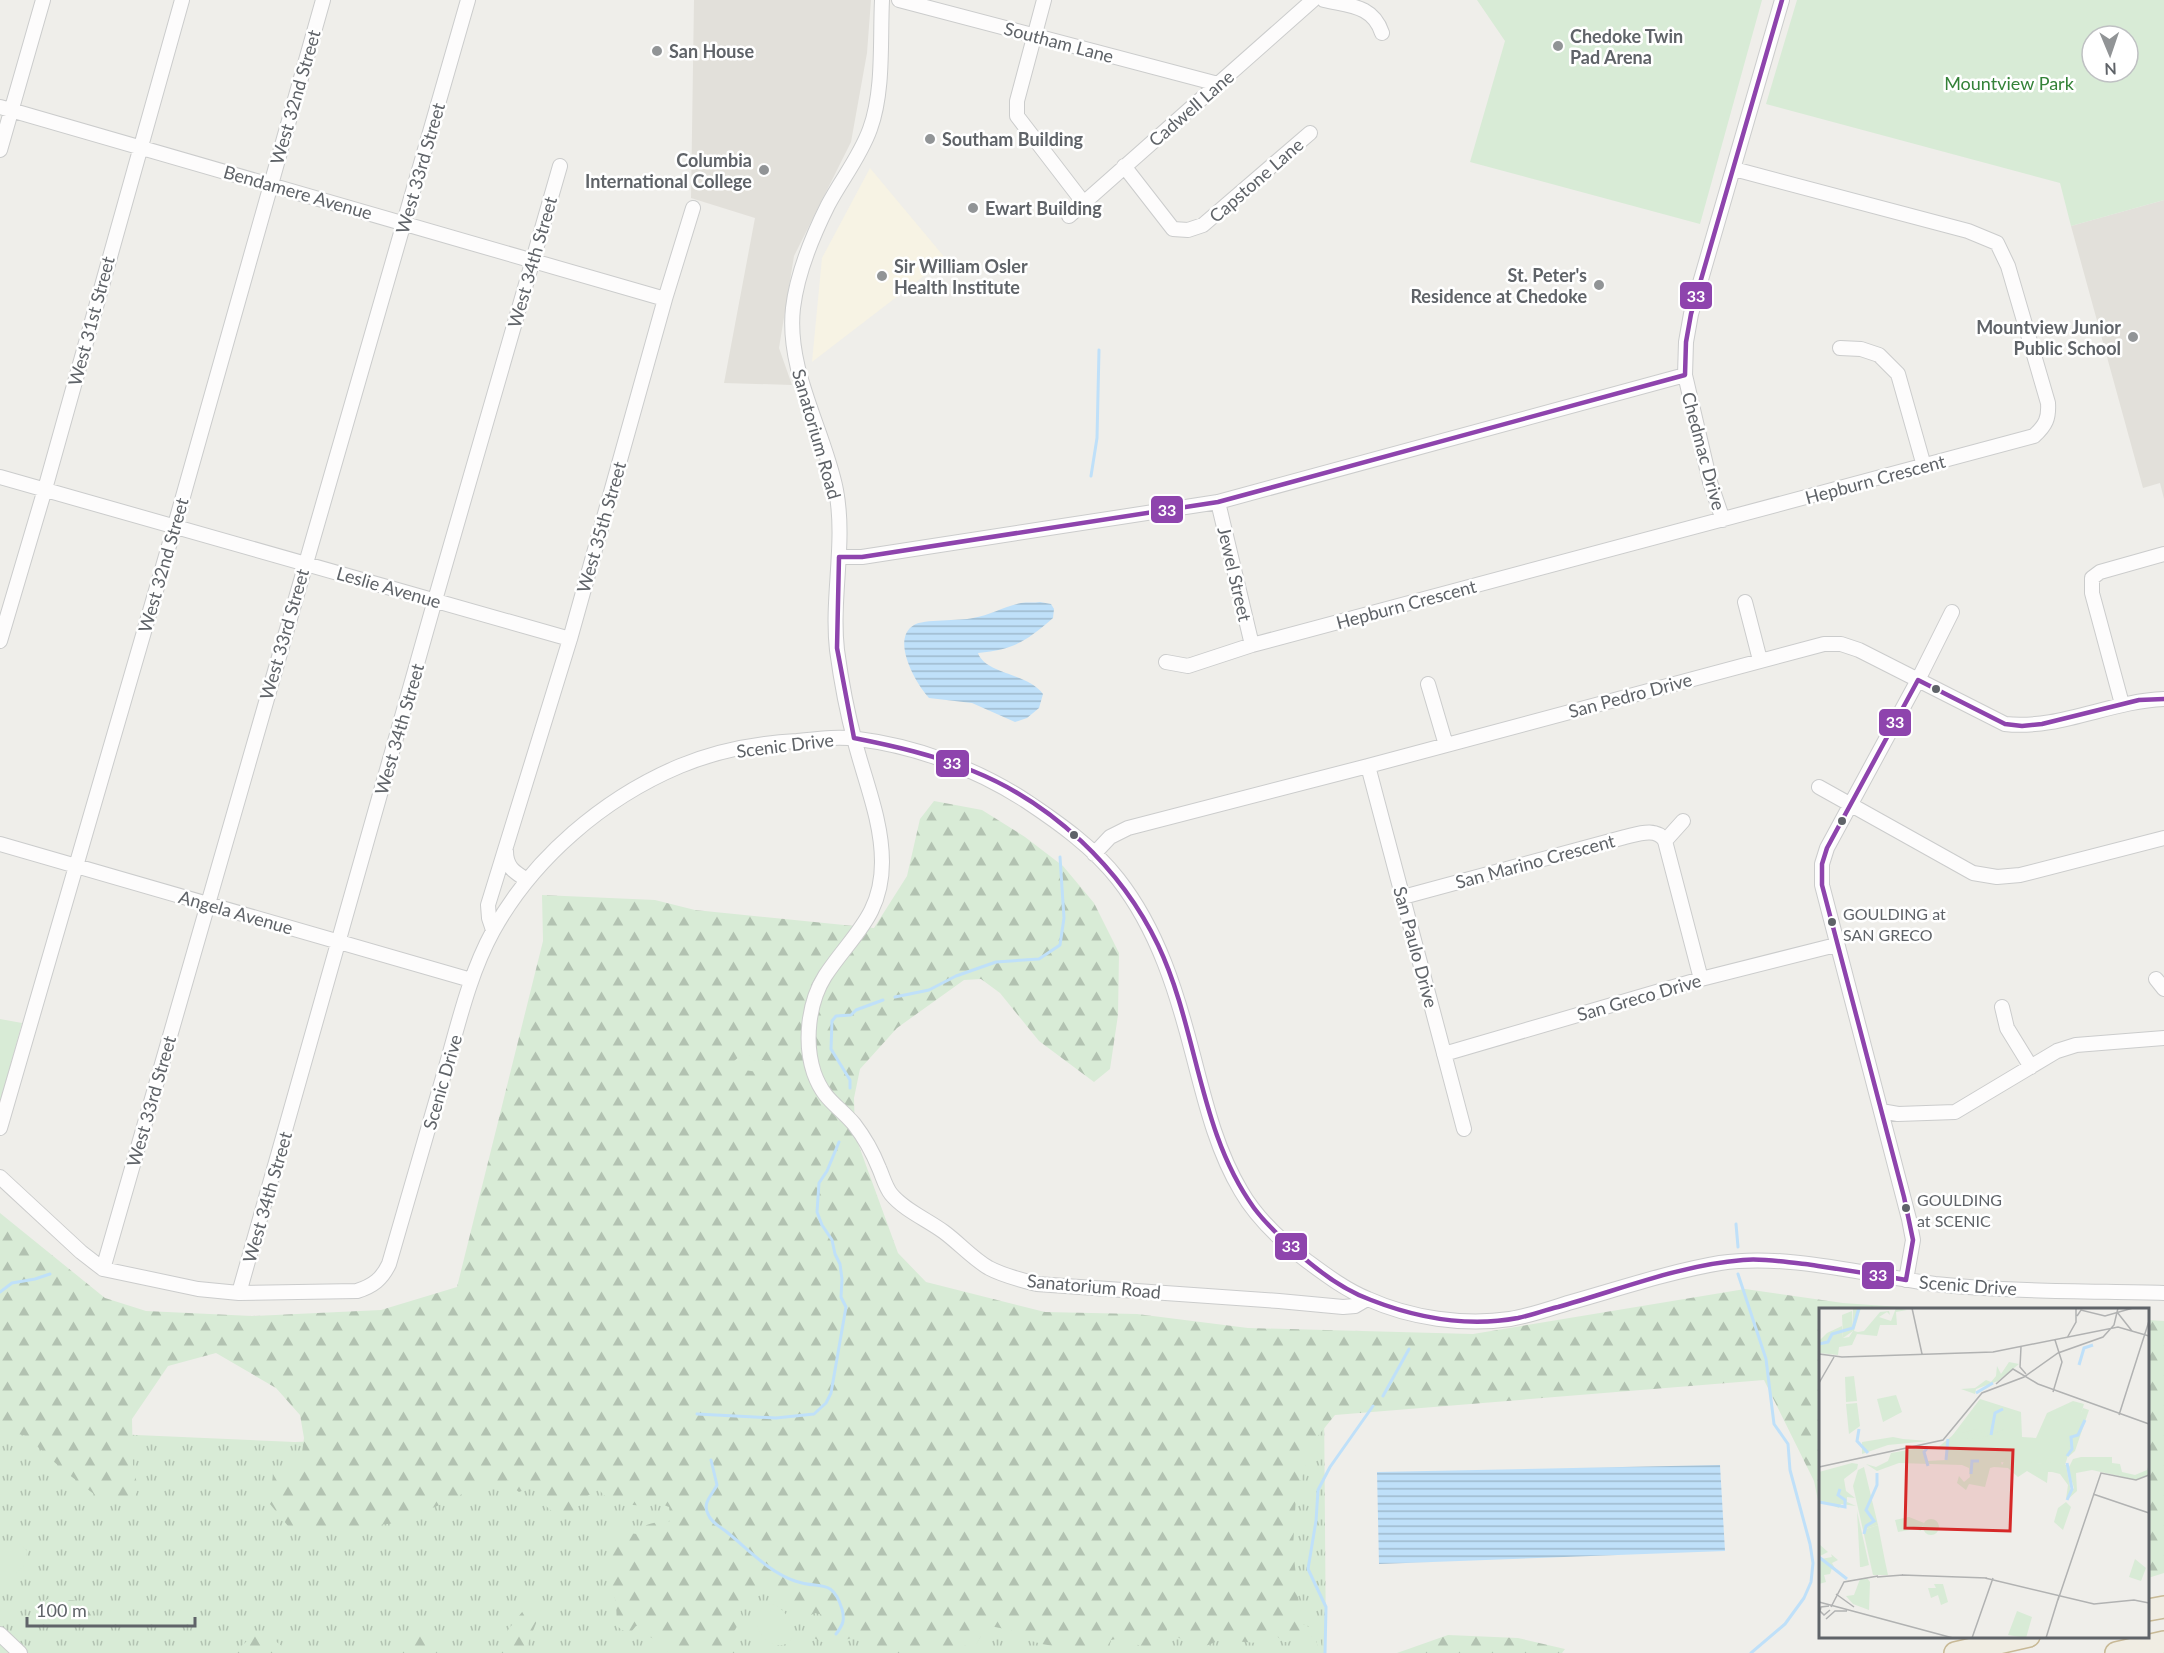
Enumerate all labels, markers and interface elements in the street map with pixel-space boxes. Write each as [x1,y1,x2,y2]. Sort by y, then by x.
street label: Southam Lane [1002,17,1116,67]
north arrow [2080,24,2140,84]
place label: Chedoke Twin Pad Arena [1570,25,1683,68]
street label: West 32nd Street [265,27,325,167]
marker: Chedoke Twin Pad Arena [1551,39,1565,53]
place label: San House [669,40,754,62]
marker: San House [650,44,664,58]
text: N [2104,60,2117,79]
street label: Cadwell Lane [1144,65,1238,151]
park label: Mountview Park [1944,72,2075,94]
street label: West 33rd Street [391,99,449,236]
place label: Southam Building [942,128,1084,150]
marker: Southam Building [923,132,937,146]
street label: Capstone Lane [1204,133,1308,227]
place label: Columbia International College [585,149,752,192]
street label: Bendamere Avenue [221,160,375,224]
marker: Columbia International College [757,163,771,177]
street label: West 34th Street [503,193,561,330]
place label: Ewart Building [985,197,1102,219]
marker: Ewart Building [966,201,980,215]
street label: West 31st Street [63,253,119,388]
place label: Sir William Osler Health Institute [894,255,1028,298]
place label: St. Peter's Residence at Chedoke [1410,264,1587,307]
marker: Sir William Osler Health Institute [875,269,889,283]
marker: St. Peter's Residence at Chedoke [1592,278,1606,292]
line badge: 33 [1679,281,1713,310]
text: 33 [1687,286,1705,305]
place label: Mountview Junior Public School [1976,316,2121,359]
marker: Mountview Junior Public School [2126,330,2140,344]
street label: Sanatorium Road [788,366,846,502]
street label: Chedmac Drive [1678,389,1730,513]
street label: Hepburn Crescent [1803,450,1948,508]
street label: West 35th Street [572,458,630,595]
street label: West 32nd Street [133,495,193,635]
line badge: 33 [1150,495,1184,524]
text: 33 [1158,500,1176,519]
street label: Jewel Street [1213,525,1257,624]
street label: Leslie Avenue [334,562,444,612]
street label: West 33rd Street [255,565,313,702]
street label: Hepburn Crescent [1334,575,1479,633]
street label: West 34th Street [370,660,428,797]
street label: San Pedro Drive [1566,668,1694,722]
unlabelled marker [1930,683,1942,695]
line badge: 33 [1878,708,1912,737]
text: 33 [1886,712,1904,731]
street label: Scenic Drive [735,728,835,762]
line badge: 33 [935,749,970,778]
text: 33 [943,753,961,772]
unlabelled marker [1836,815,1848,827]
unlabelled marker [1068,829,1080,841]
street label: San Marino Crescent [1453,829,1618,893]
street label: San Paulo Drive [1389,884,1443,1010]
street label: Angela Avenue [176,885,296,939]
place label: GOULDING at SAN GRECO [1843,904,1946,944]
marker: GOULDING at SAN GRECO [1826,916,1838,928]
street label: San Greco Drive [1574,969,1704,1025]
street label: West 33rd Street [122,1032,180,1169]
street label: Scenic Drive [418,1032,466,1132]
street label: West 34th Street [238,1128,296,1265]
place label: GOULDING at SCENIC [1917,1190,2002,1230]
marker: GOULDING at SCENIC [1900,1202,1912,1214]
line badge: 33 [1274,1232,1308,1261]
text: 33 [1282,1236,1300,1255]
line badge: 33 [1861,1261,1895,1290]
text: 33 [1869,1265,1887,1284]
street label: Sanatorium Road [1026,1269,1162,1303]
street label: Scenic Drive [1918,1271,2018,1299]
inset map [1819,1308,2149,1638]
scale bar [27,1590,195,1628]
text: 100 m [36,1599,87,1621]

